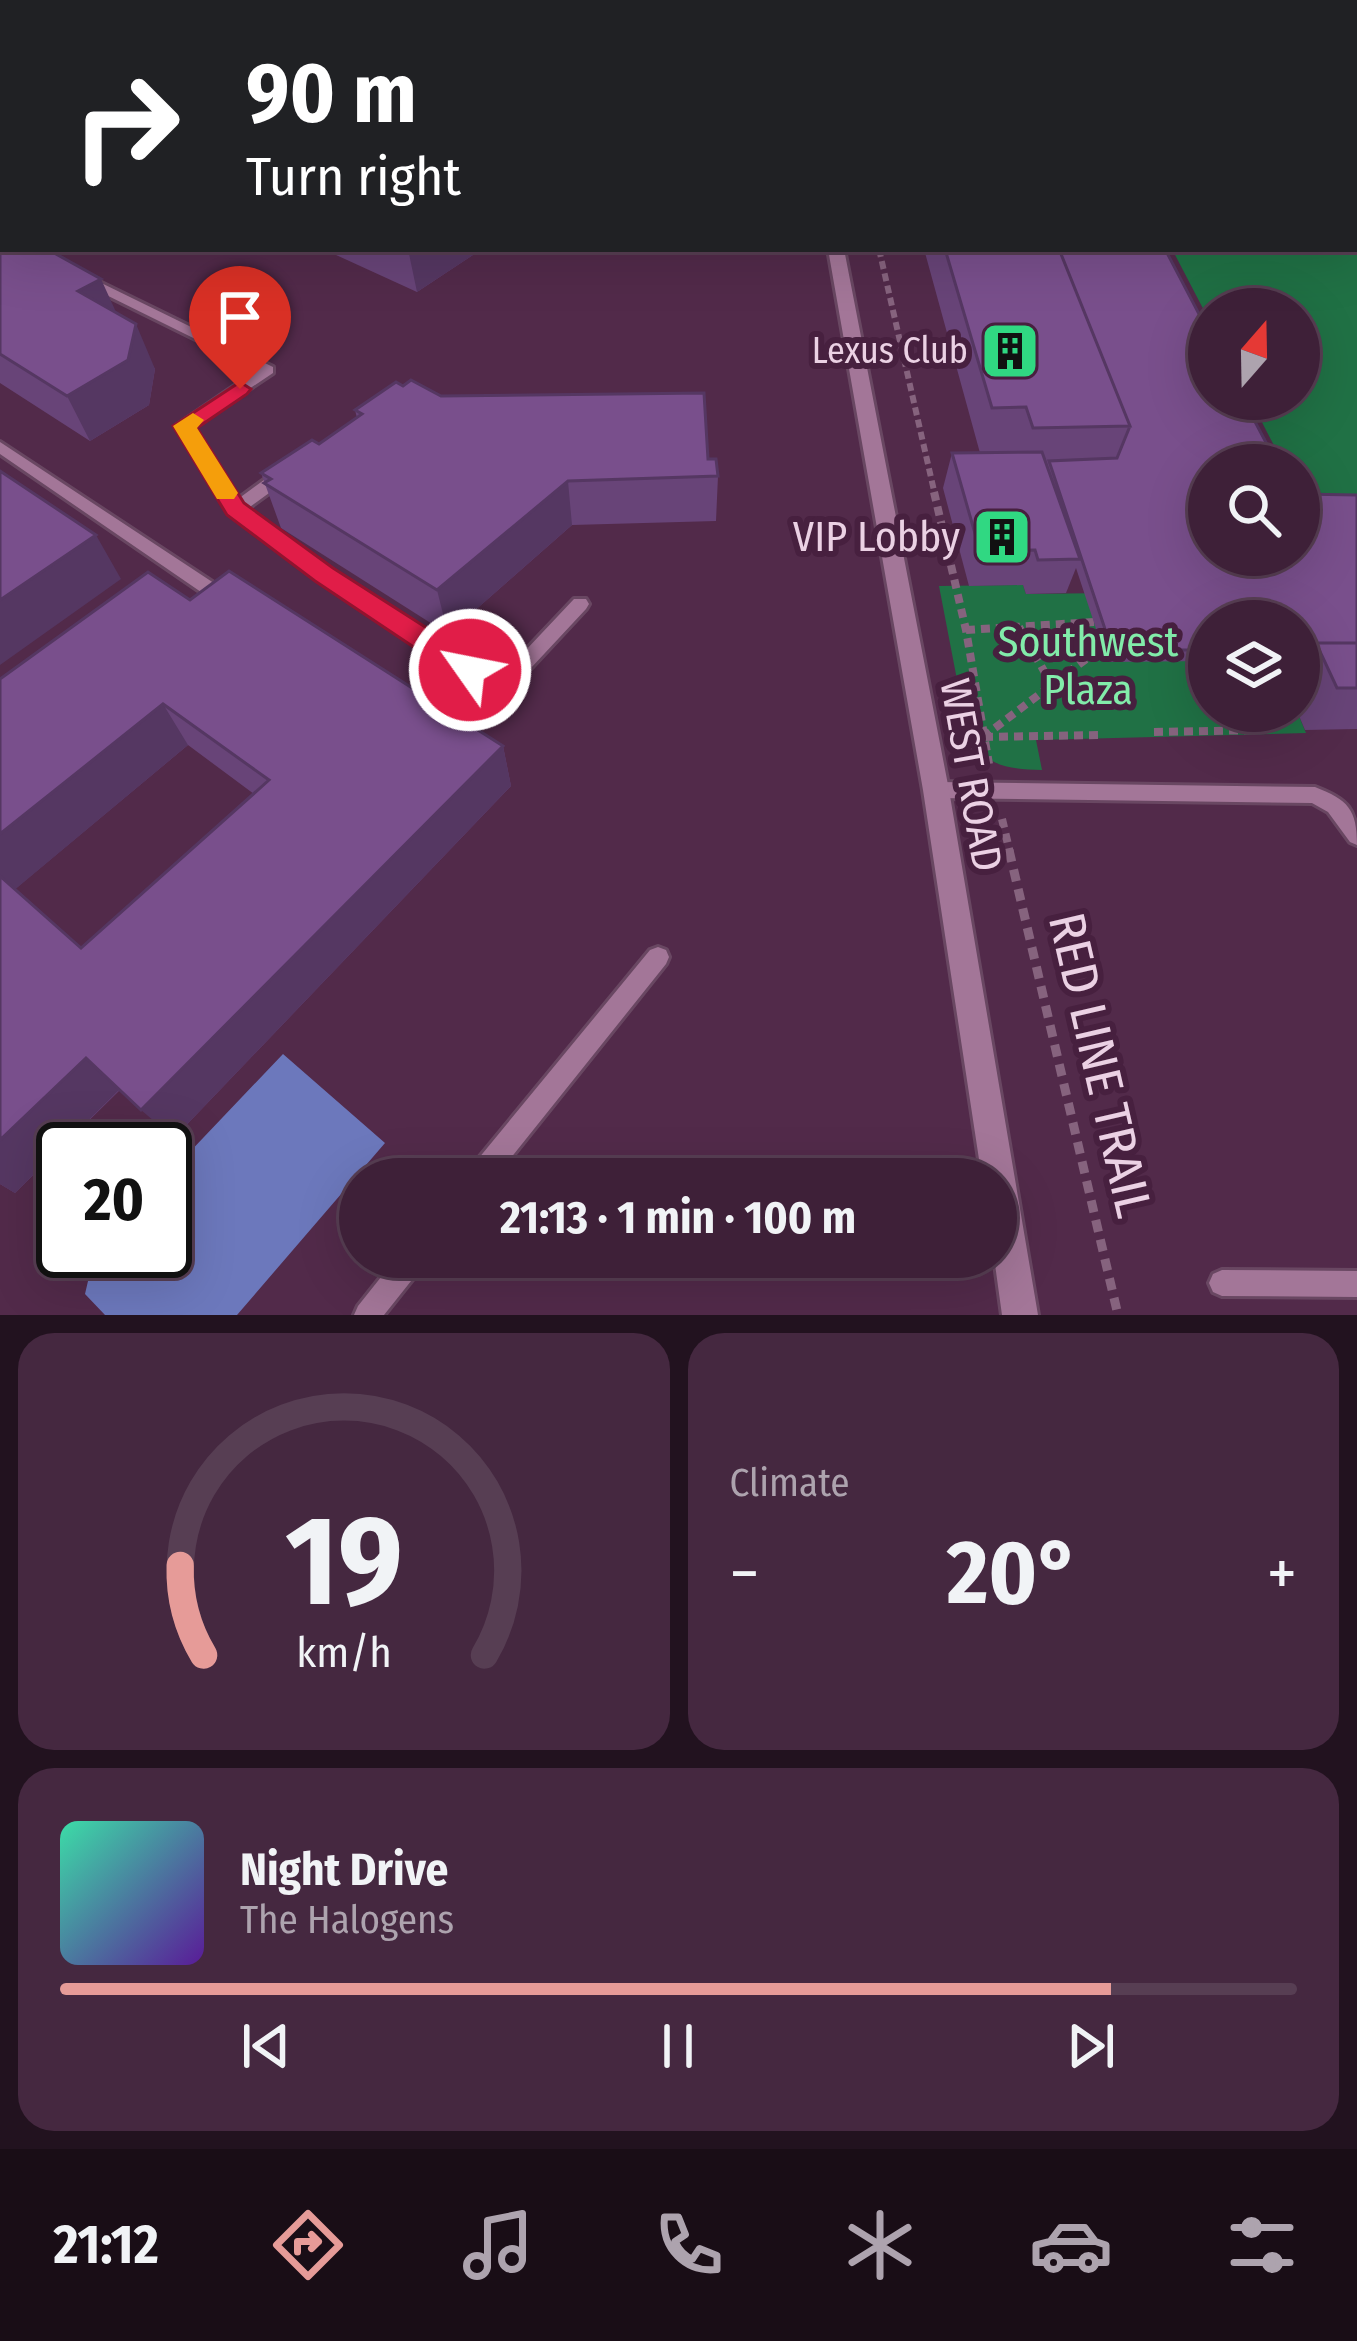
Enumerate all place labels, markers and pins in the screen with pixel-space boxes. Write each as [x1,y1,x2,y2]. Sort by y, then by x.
pin [189,266,291,389]
building icon: Lexus Club [979,320,1041,382]
place label: Lexus Club [812,329,968,373]
building icon: VIP Lobby [971,506,1033,568]
place label: VIP Lobby [793,512,960,562]

